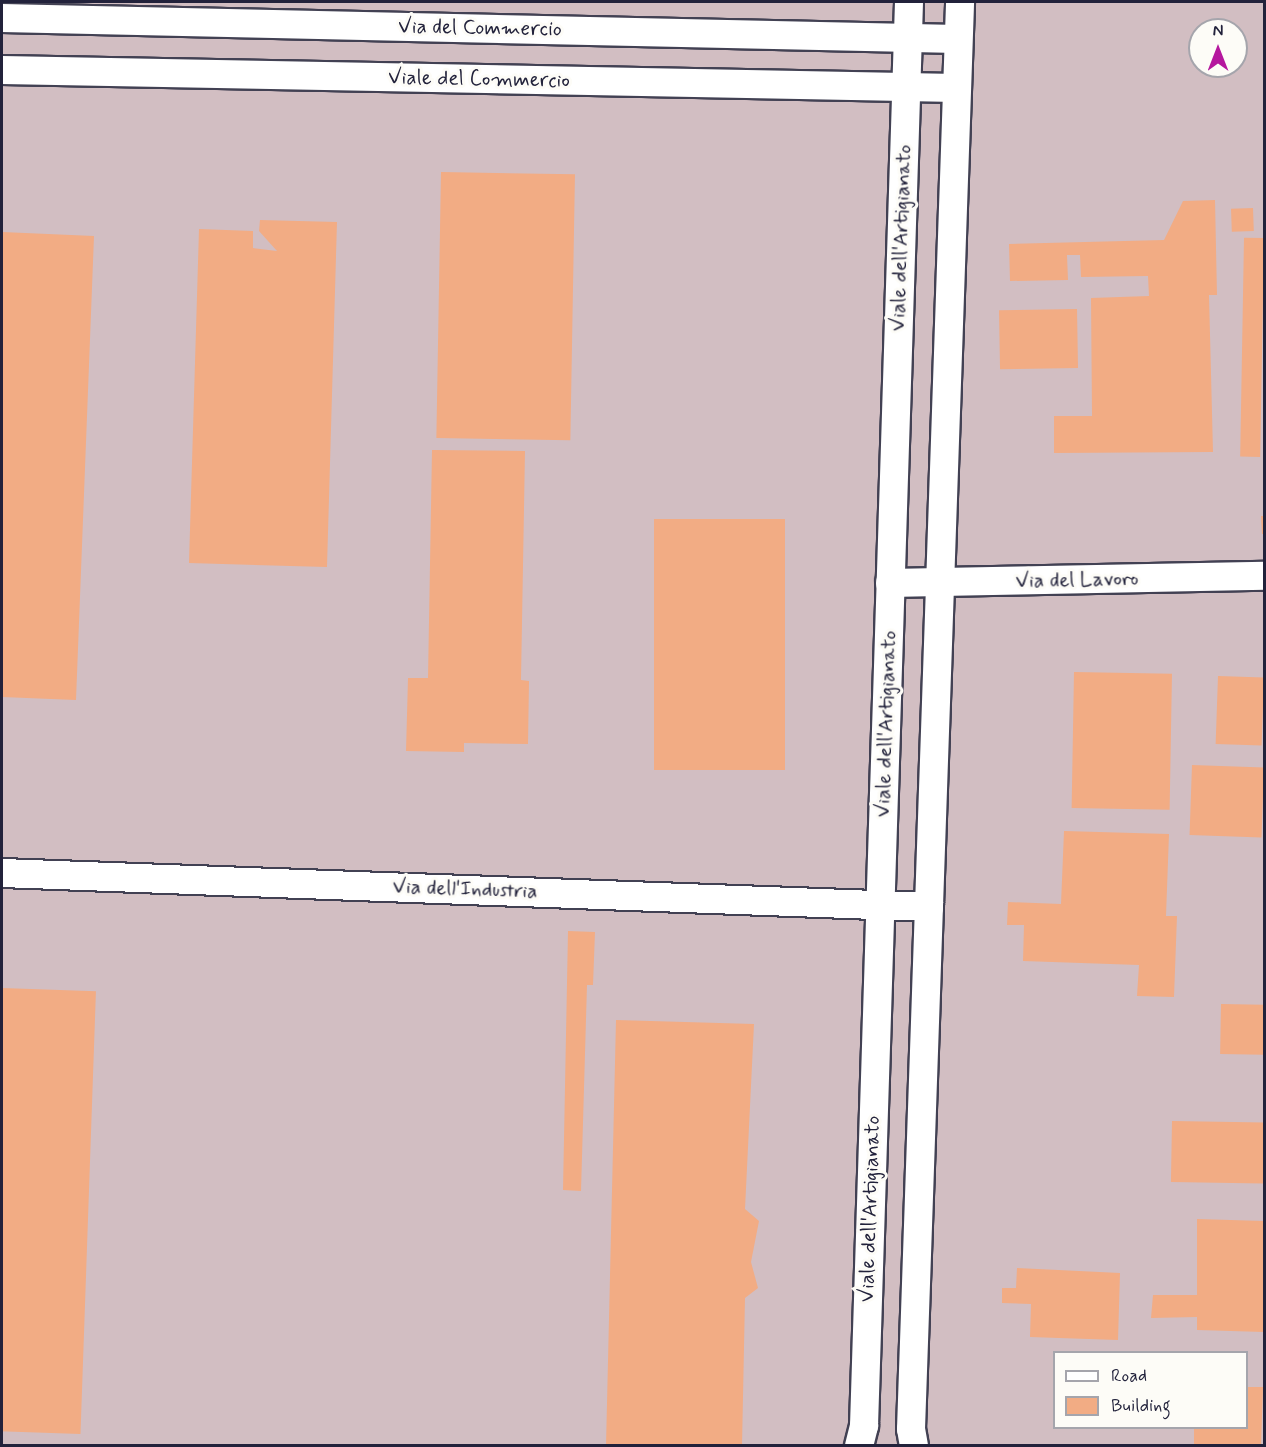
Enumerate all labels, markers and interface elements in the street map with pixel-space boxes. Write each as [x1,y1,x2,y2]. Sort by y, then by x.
street label: Via del Commercio [393,14,567,42]
north arrow [1188,18,1248,78]
text: N [1213,21,1223,42]
street label: Viale del Commercio [385,65,573,93]
street label: Viale dell'Artigianato [885,145,917,331]
street label: Via del Lavoro [1015,566,1139,594]
street label: Viale dell'Artigianato [870,631,902,817]
street label: Via dell'Industria [392,874,538,904]
street label: Viale dell'Artigianato [854,1116,886,1302]
legend [1053,1351,1248,1429]
text: Road [1111,1364,1147,1388]
text: Building [1111,1394,1171,1418]

